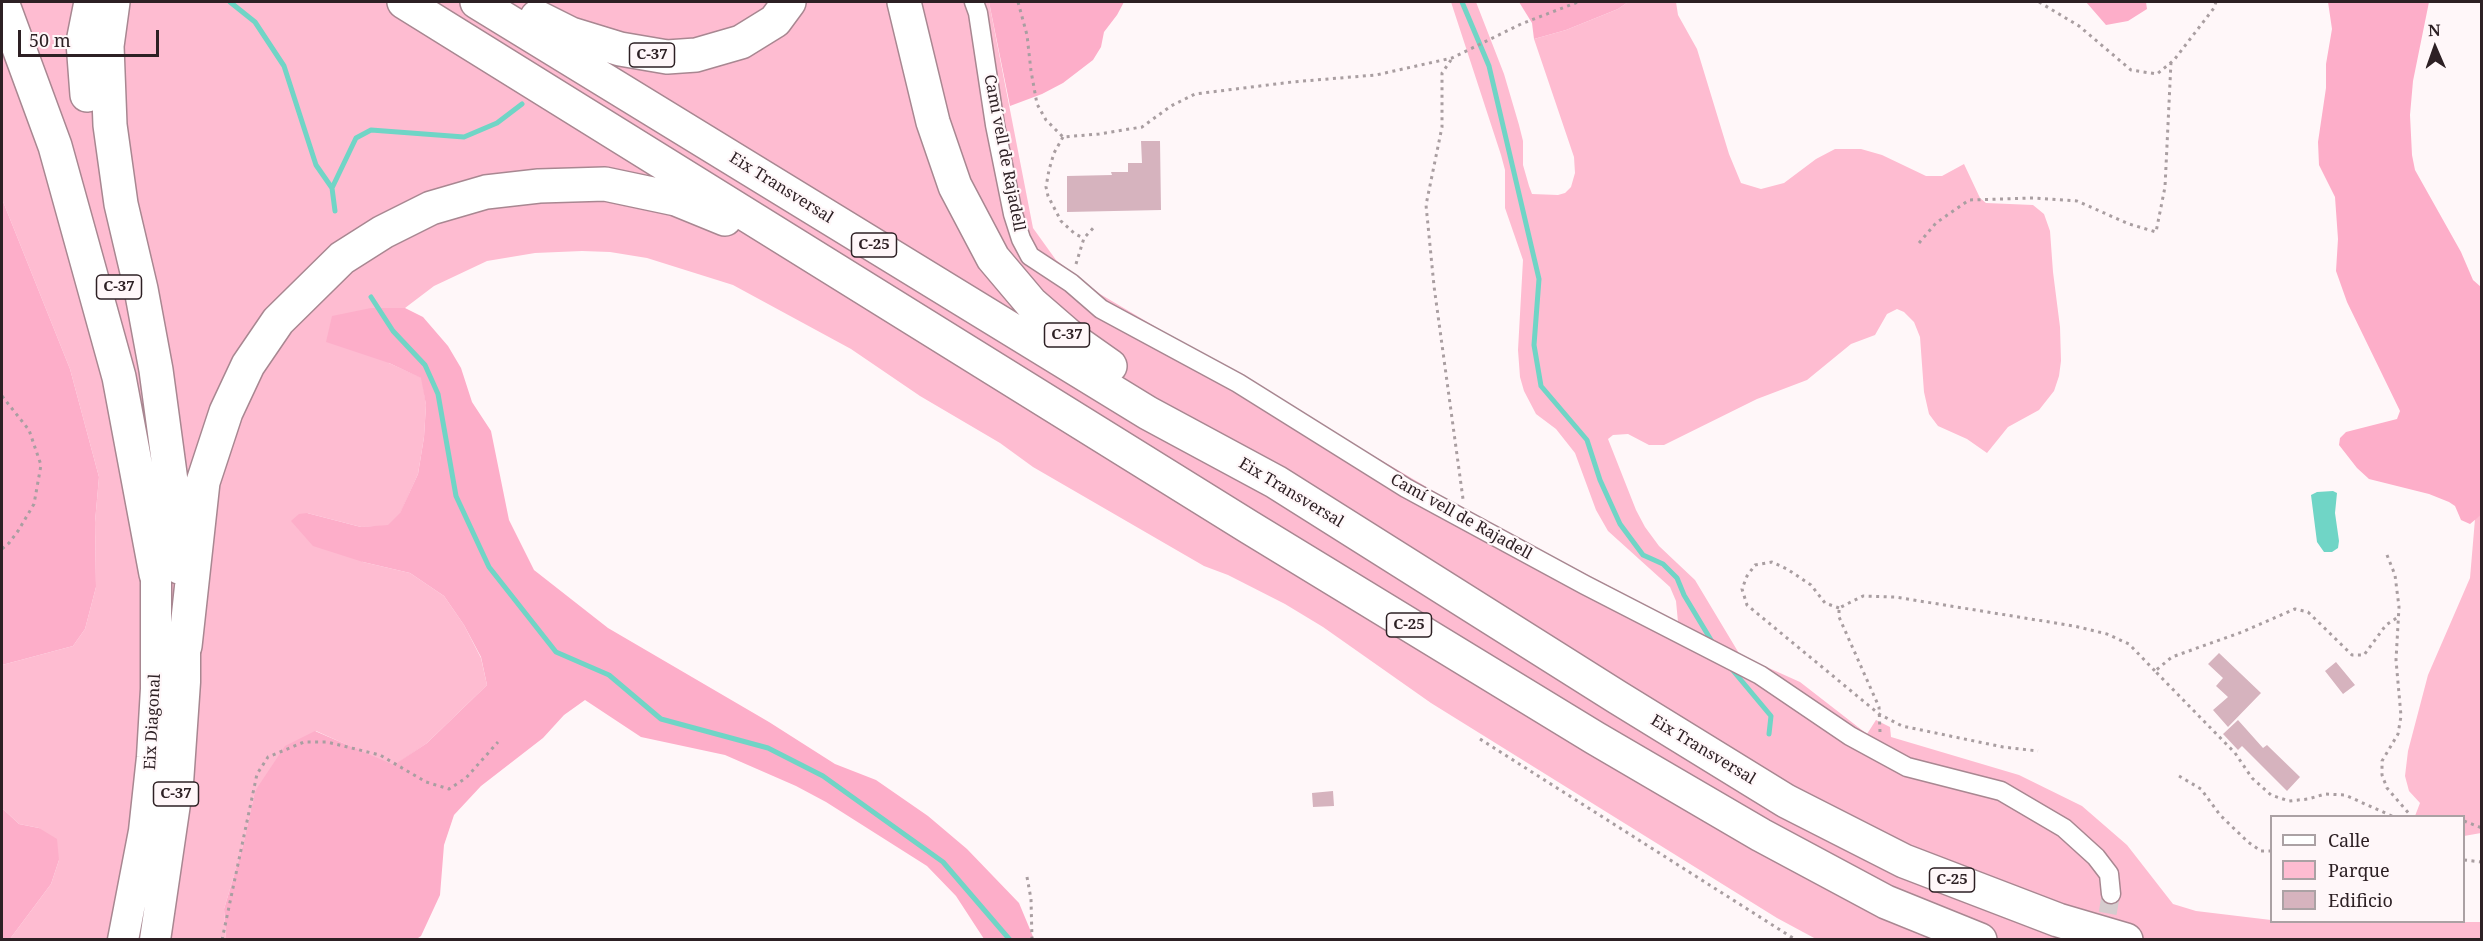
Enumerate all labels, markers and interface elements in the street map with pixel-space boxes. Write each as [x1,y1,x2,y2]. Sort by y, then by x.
scale bar [21,18,162,56]
north arrow [2405,18,2465,78]
text: N [2428,19,2441,41]
text: 50 m [29,28,71,52]
road number: C-37 [630,43,674,67]
street label: Camí vell de Rajadell [979,73,1029,233]
street label: Eix Transversal [726,148,836,228]
road number: C-25 [852,233,896,257]
road number: C-37 [96,275,142,299]
road number: C-37 [1044,323,1090,347]
street label: Eix Transversal [1235,454,1347,532]
street label: Camí vell de Rajadell [1387,470,1535,564]
road number: C-25 [1386,613,1432,637]
street label: Eix Diagonal [141,673,165,771]
street label: Eix Transversal [1647,711,1759,789]
road number: C-37 [154,782,198,806]
legend [2270,815,2465,923]
text: Calle [2328,828,2370,852]
text: Parque [2328,858,2390,882]
road number: C-25 [1930,868,1974,892]
text: Edificio [2328,888,2393,912]

